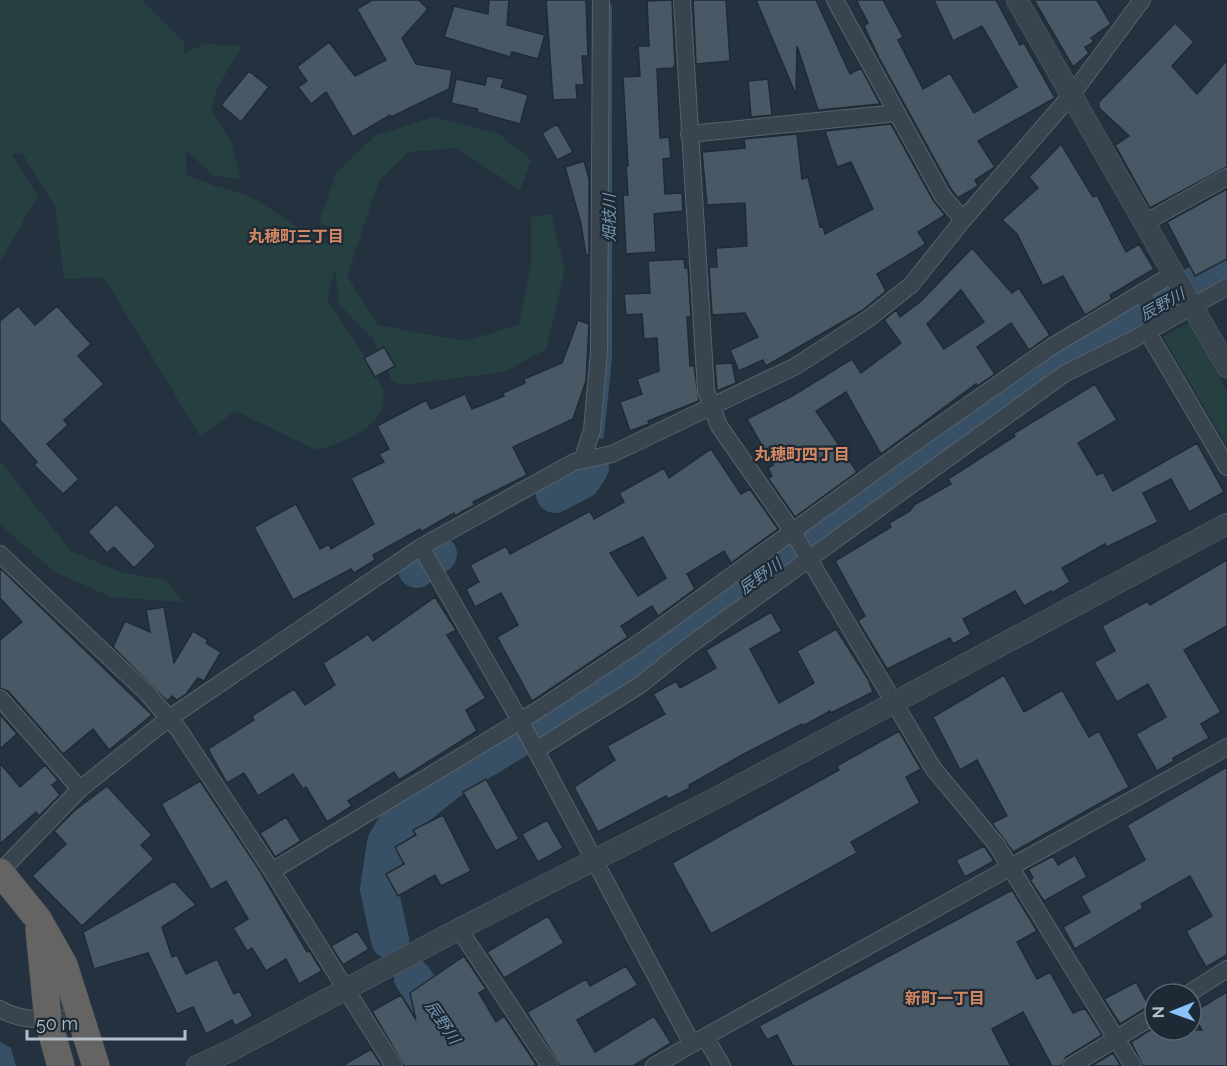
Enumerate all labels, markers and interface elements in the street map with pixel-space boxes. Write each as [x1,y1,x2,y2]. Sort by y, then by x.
water label: 畑枝川 [600,192,619,242]
district label: 丸穂町三丁目 [248,227,344,246]
water label: 辰野川 [1137,284,1190,324]
district label: 丸穂町四丁目 [754,445,850,464]
water label: 辰野川 [735,553,787,598]
north arrow [1143,982,1203,1042]
district label: 新町一丁目 [905,989,985,1008]
water label: 辰野川 [421,997,465,1049]
scale bar [27,1003,184,1041]
text: N [1149,1006,1168,1019]
text: 50 m [36,1013,78,1034]

